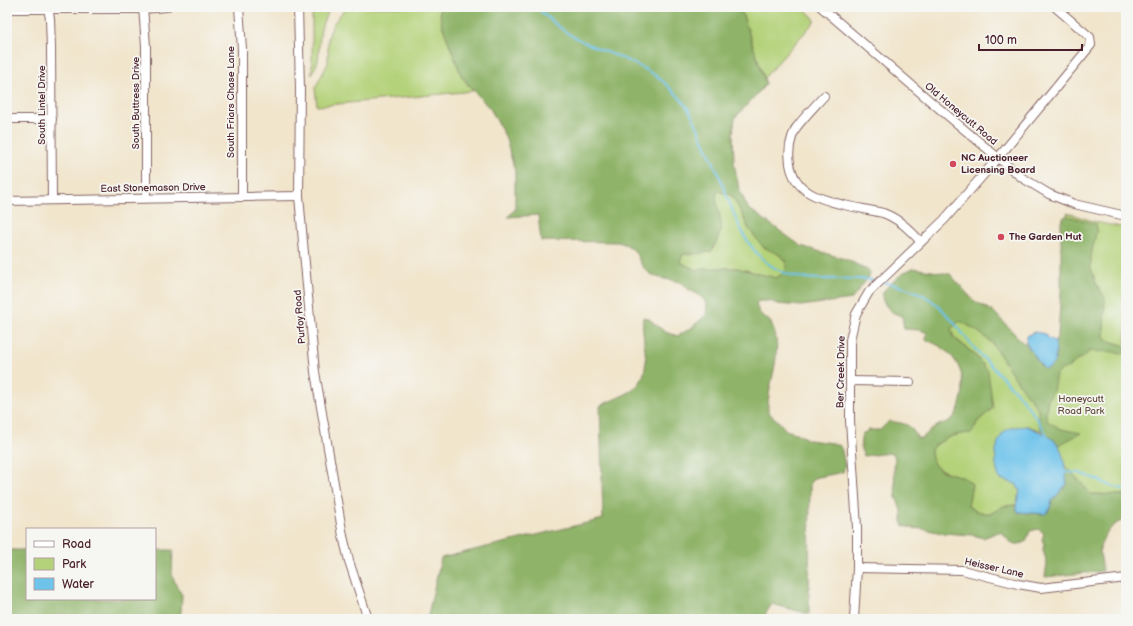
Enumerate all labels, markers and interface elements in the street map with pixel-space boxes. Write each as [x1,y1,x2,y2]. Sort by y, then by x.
scale bar [979,26,1082,52]
text: 100 m [985,33,1017,48]
street label: South Friars Chase Lane [225,46,237,158]
street label: South Buttress Drive [130,57,142,149]
street label: South Lintel Drive [36,65,48,145]
street label: Old Honeycutt Road [922,80,1000,148]
place label: NC Auctioneer Licensing Board [961,152,1036,176]
marker: NC Auctioneer Licensing Board [948,159,958,169]
street label: East Stonemason Drive [100,181,206,195]
place label: The Garden Hut [1009,231,1082,243]
marker: The Garden Hut [996,232,1006,242]
street label: Purfoy Road [292,289,308,345]
street label: Ber Creek Drive [834,336,848,408]
park label: Honeycutt Road Park [1058,393,1105,417]
legend [26,528,156,600]
text: Road [62,537,91,552]
street label: Heisser Lane [963,555,1025,581]
text: Park [62,557,86,572]
text: Water [62,577,94,592]

